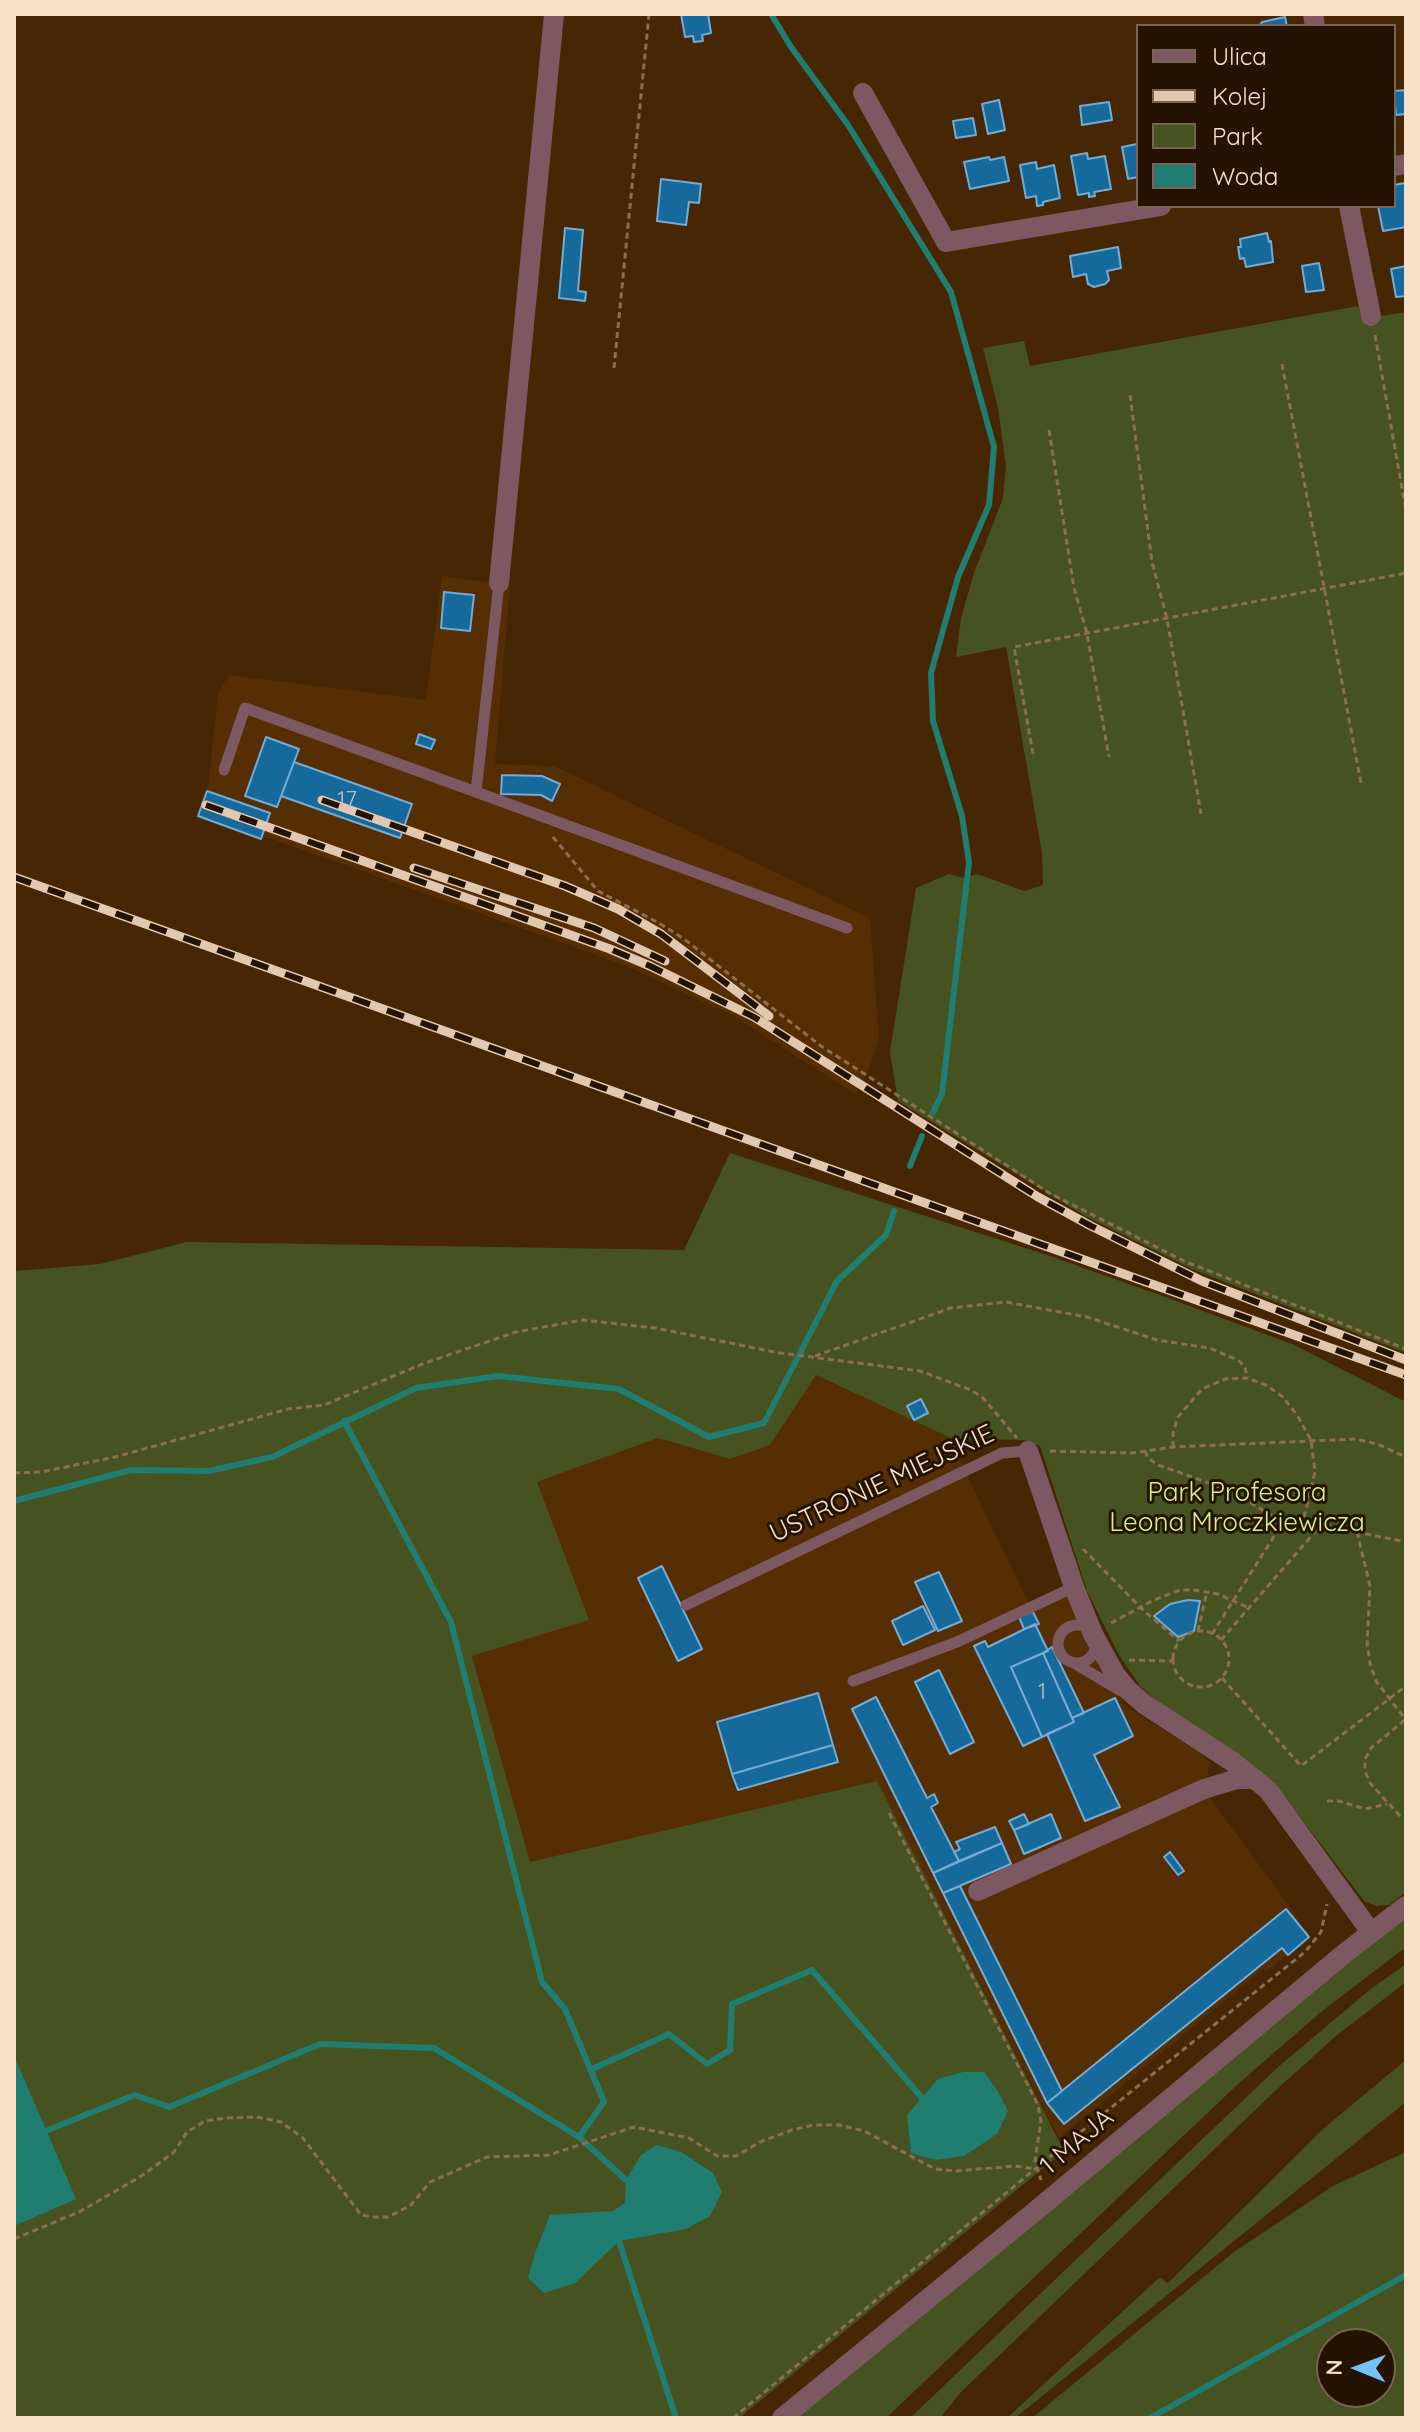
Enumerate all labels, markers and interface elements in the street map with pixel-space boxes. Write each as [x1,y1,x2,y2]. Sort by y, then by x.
legend [1136,24,1396,208]
text: Ulica [1212,41,1267,71]
text: Kolej [1212,81,1268,111]
text: Park [1212,121,1263,151]
text: Woda [1212,161,1278,191]
house number: 17 [337,787,357,813]
street label: USTRONIE MIEJSKIE [765,1418,999,1550]
park label: Park Profesora Leona Mroczkiewicza [1109,1477,1365,1538]
house number: 1 [1038,1679,1046,1705]
street label: 1 MAJA [1034,2102,1120,2182]
north arrow [1316,2328,1396,2408]
text: N [1320,2359,1348,2376]

